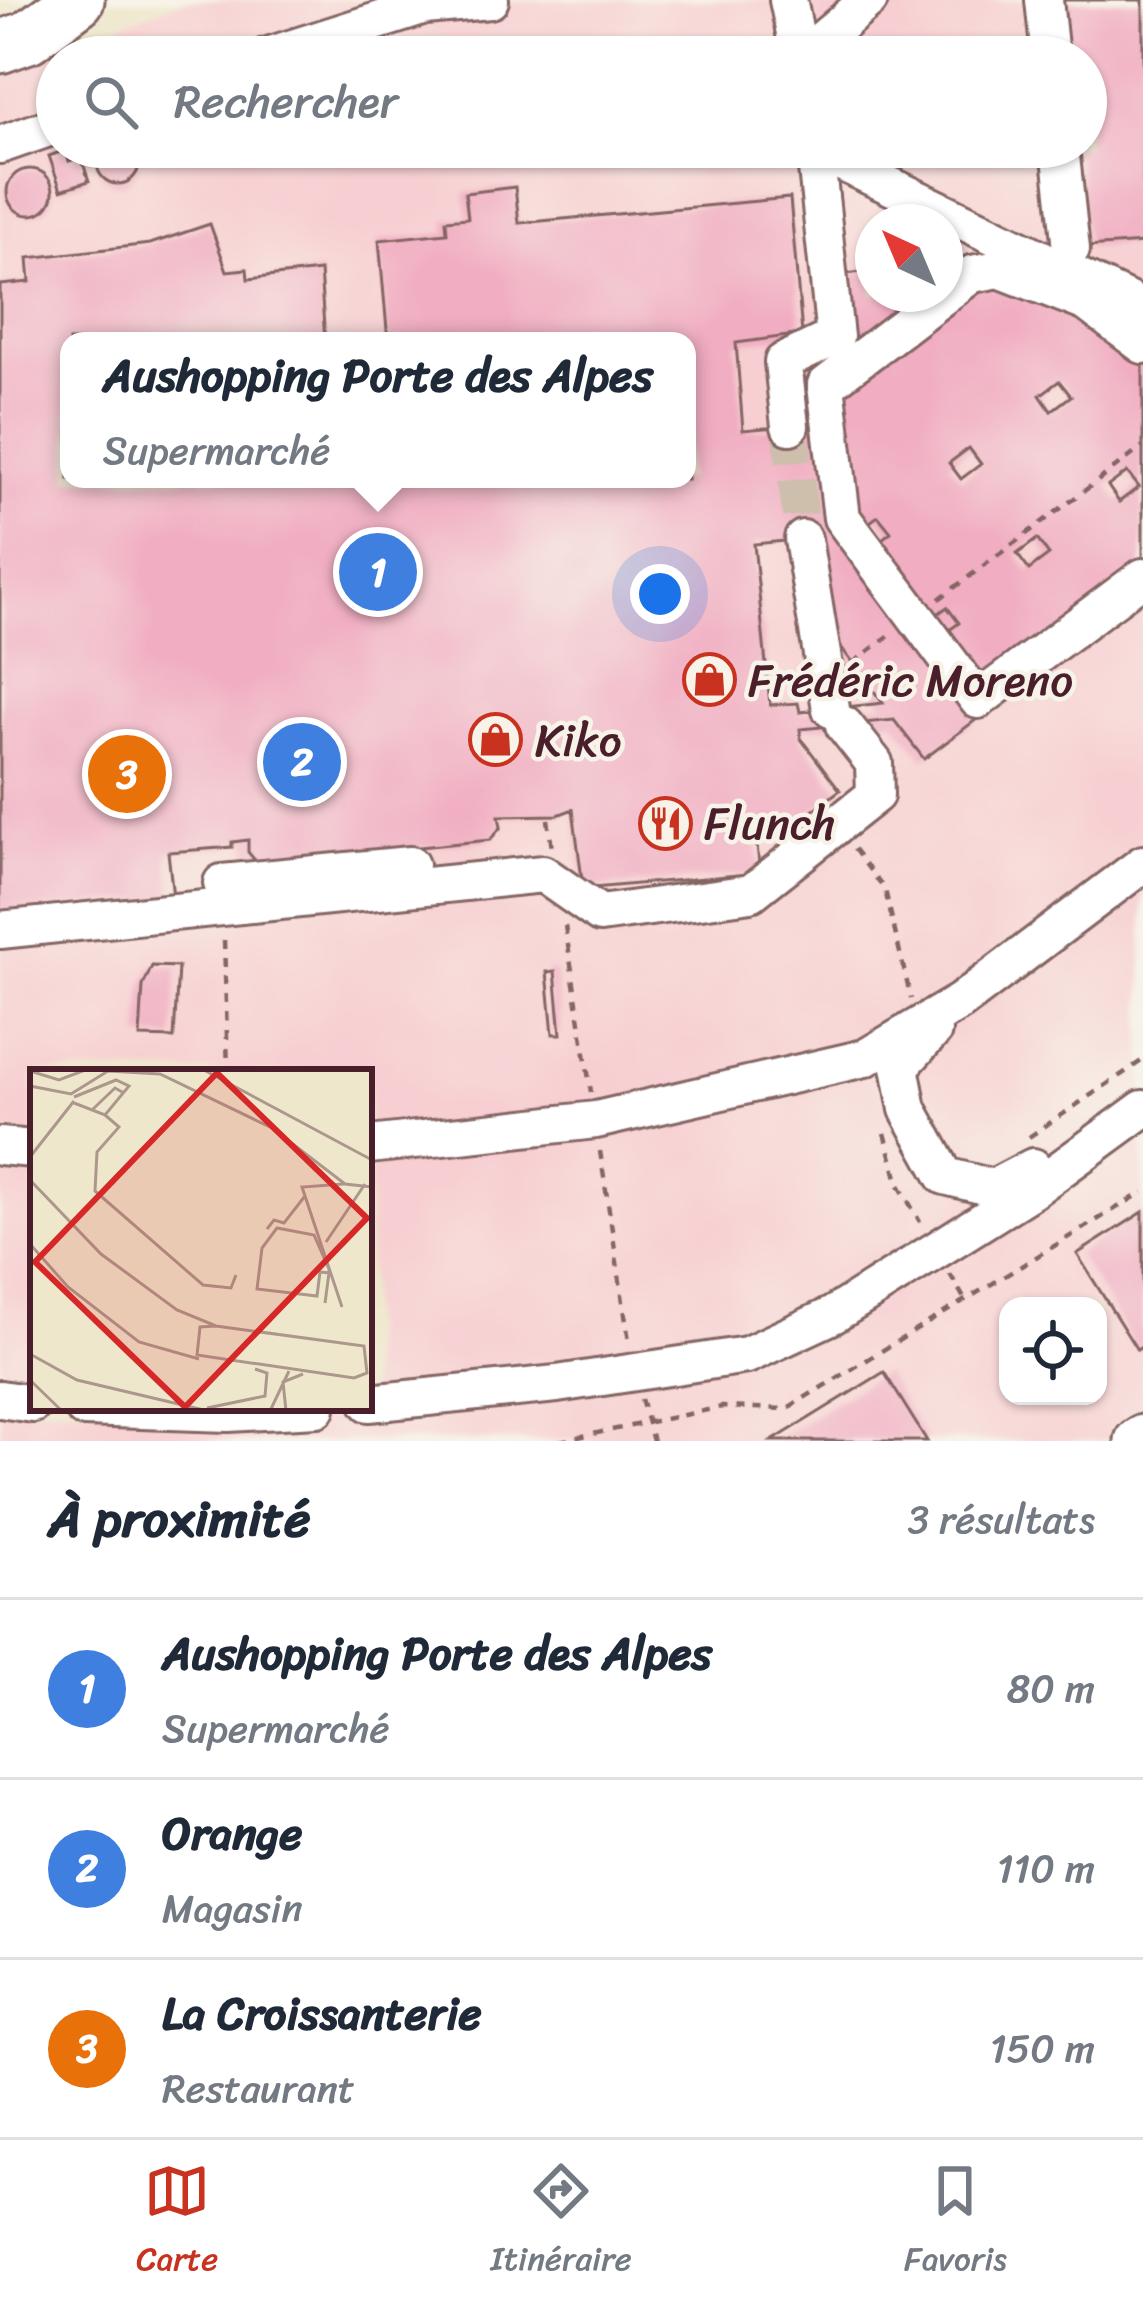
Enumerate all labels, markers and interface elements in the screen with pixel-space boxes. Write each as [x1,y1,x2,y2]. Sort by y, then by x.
search box [36,36,1107,168]
text: Rechercher [174,62,398,142]
icon: search [78,69,144,135]
north arrow [855,204,963,312]
popup [60,332,696,488]
text: Aushopping Porte des Alpes [103,336,653,416]
text: Supermarché [103,416,330,485]
pin: 1 [339,527,417,617]
your location [630,564,690,624]
place label: Frédéric Moreno [748,641,1073,721]
shop icon: Frédéric Moreno [681,652,737,708]
place label: Kiko [535,701,622,781]
shop icon: Kiko [468,712,524,768]
pin: 2 [263,717,341,807]
pin: 3 [88,729,166,819]
place label: Flunch [704,784,836,864]
restaurant icon: Flunch [637,795,693,851]
inset map [30,1069,372,1411]
map controls [999,1297,1107,1405]
button: locate [999,1297,1107,1405]
text: À proximité [48,1474,310,1564]
text: 3 résultats [908,1485,1095,1554]
text: Aushopping Porte des Alpes [162,1614,712,1694]
text: 1 [79,1654,95,1723]
text: 80 m [1007,1654,1095,1723]
text: Supermarché [162,1694,390,1763]
text: Orange [162,1794,302,1874]
text: 2 [76,1834,98,1903]
text: 110 m [997,1834,1095,1903]
text: Magasin [162,1874,303,1943]
text: La Croissanterie [162,1974,482,2054]
text: 3 [76,2014,98,2083]
text: 150 m [990,2014,1095,2083]
text: Restaurant [162,2054,355,2123]
tab: Carte [136,2158,218,2288]
tab: Itinéraire [491,2158,632,2288]
tab: Favoris [904,2158,1007,2288]

